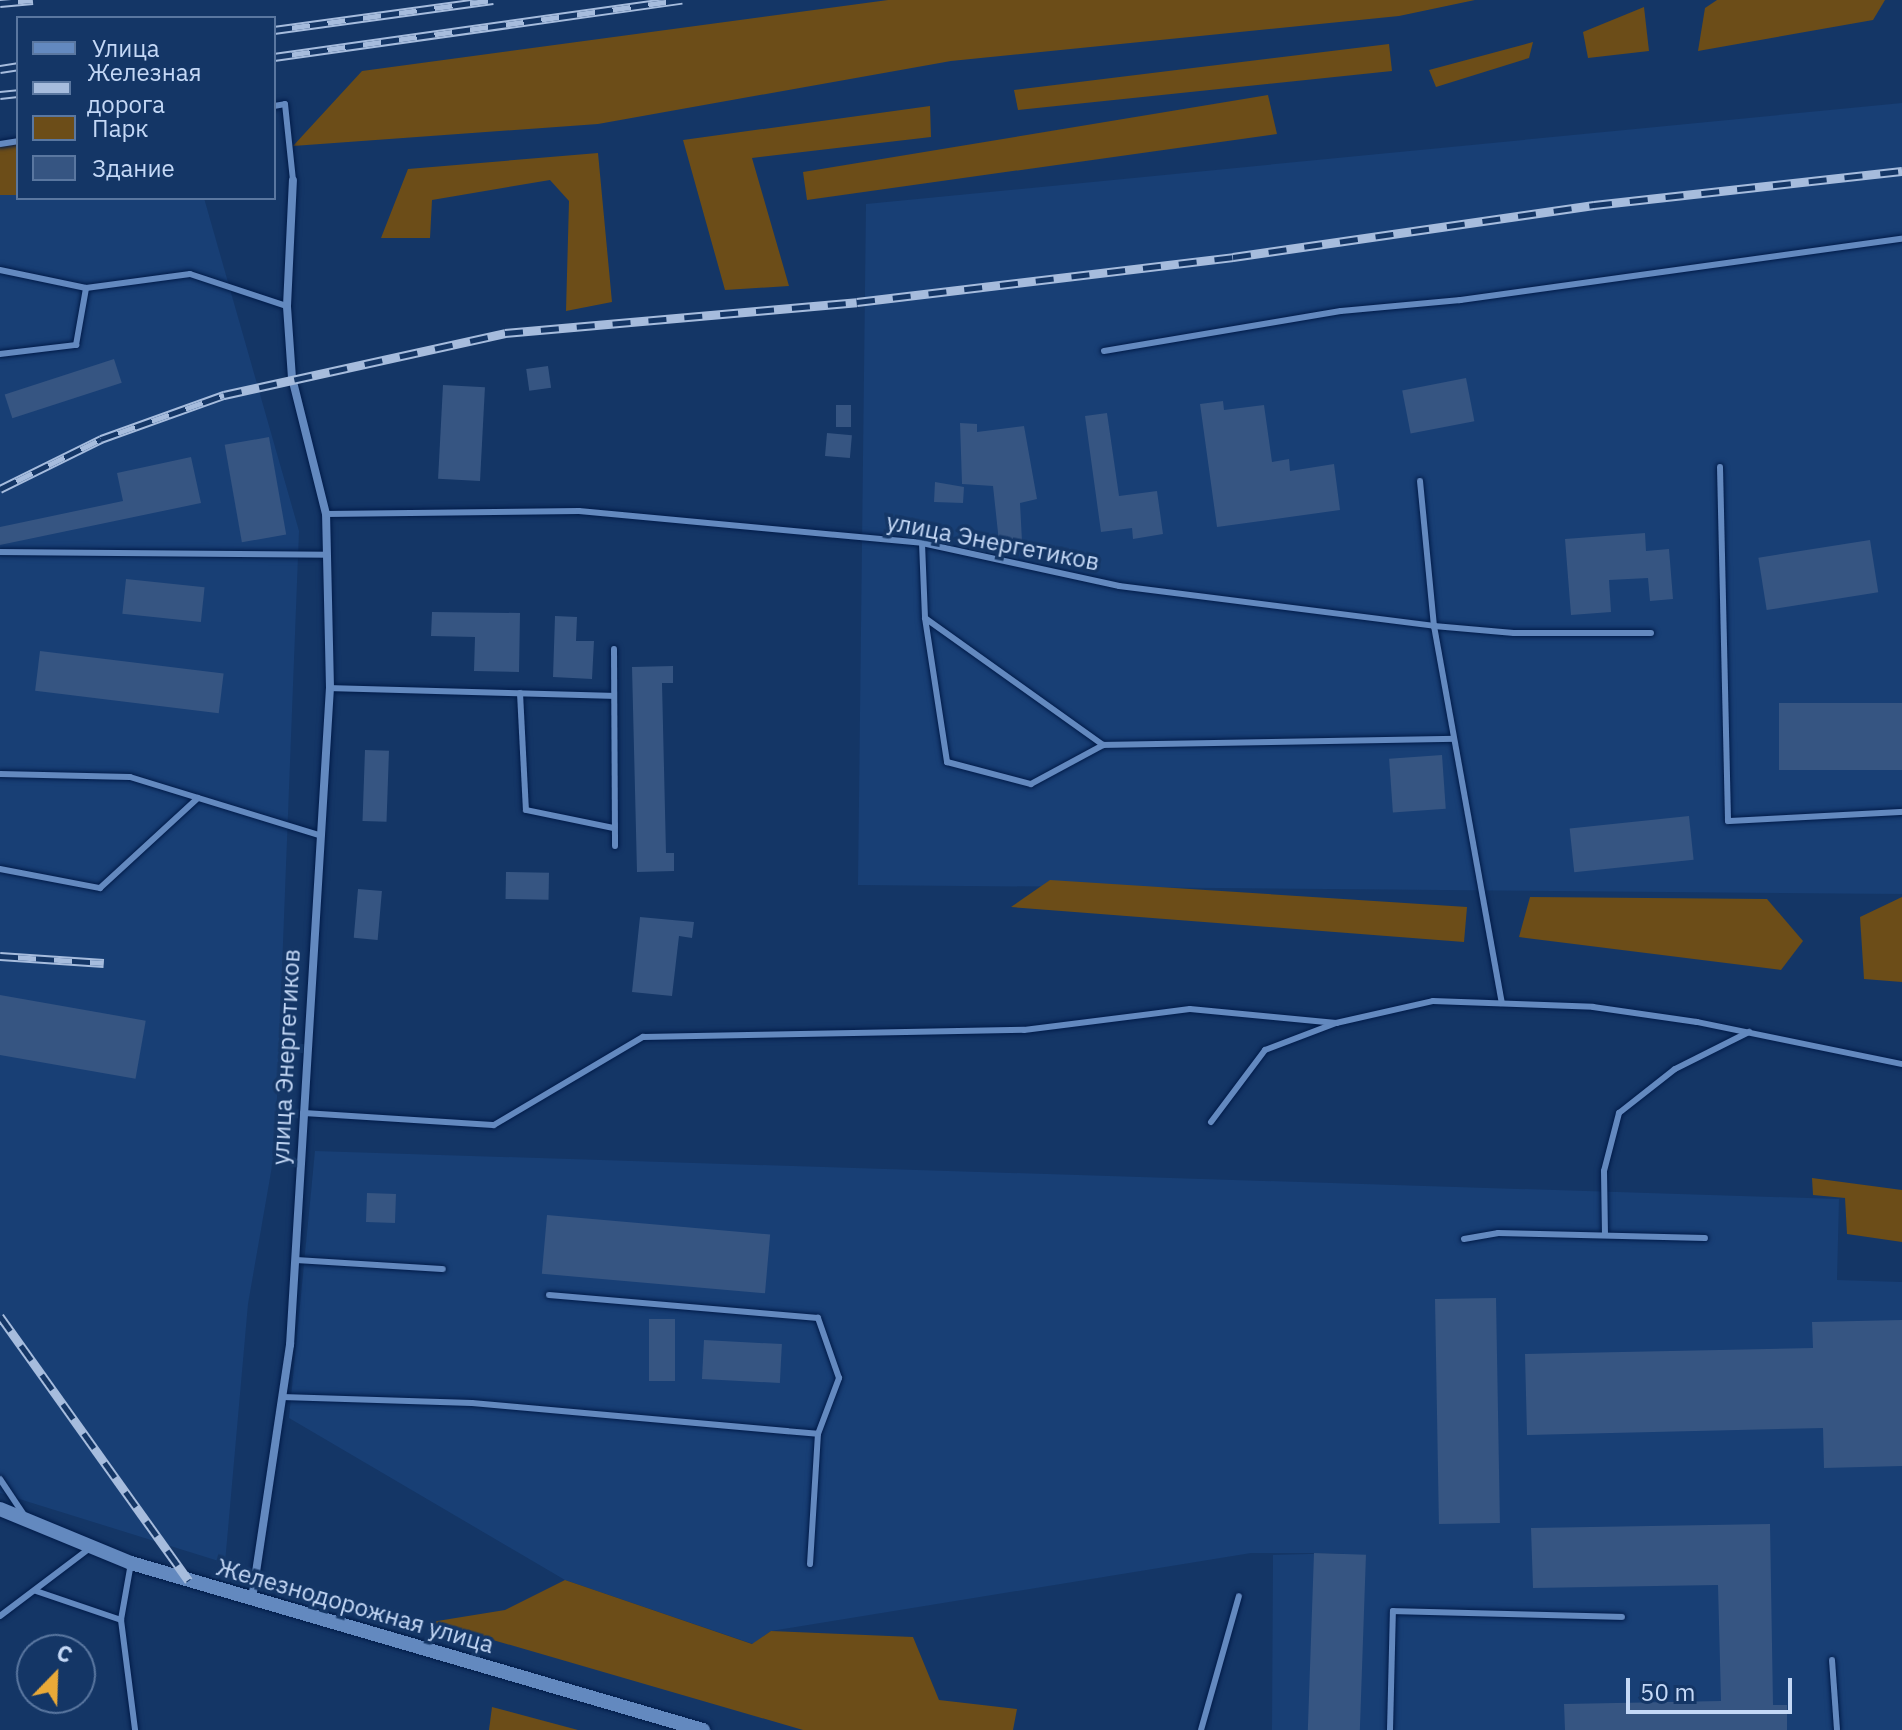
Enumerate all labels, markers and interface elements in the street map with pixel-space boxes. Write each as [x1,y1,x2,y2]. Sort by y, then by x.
legend [16,16,276,200]
text: Улица [92,32,160,64]
text: Железная дорога [87,56,202,120]
text: Парк [92,112,149,144]
text: Здание [92,152,175,184]
street label: улица Энергетиков [884,507,1102,577]
street label: улица Энергетиков [266,948,306,1166]
street label: Железнодорожная улица [213,1553,497,1659]
north arrow [16,1634,96,1714]
text: С [53,1637,77,1669]
scale bar [1630,1662,1796,1712]
text: 50 m [1640,1676,1695,1708]

